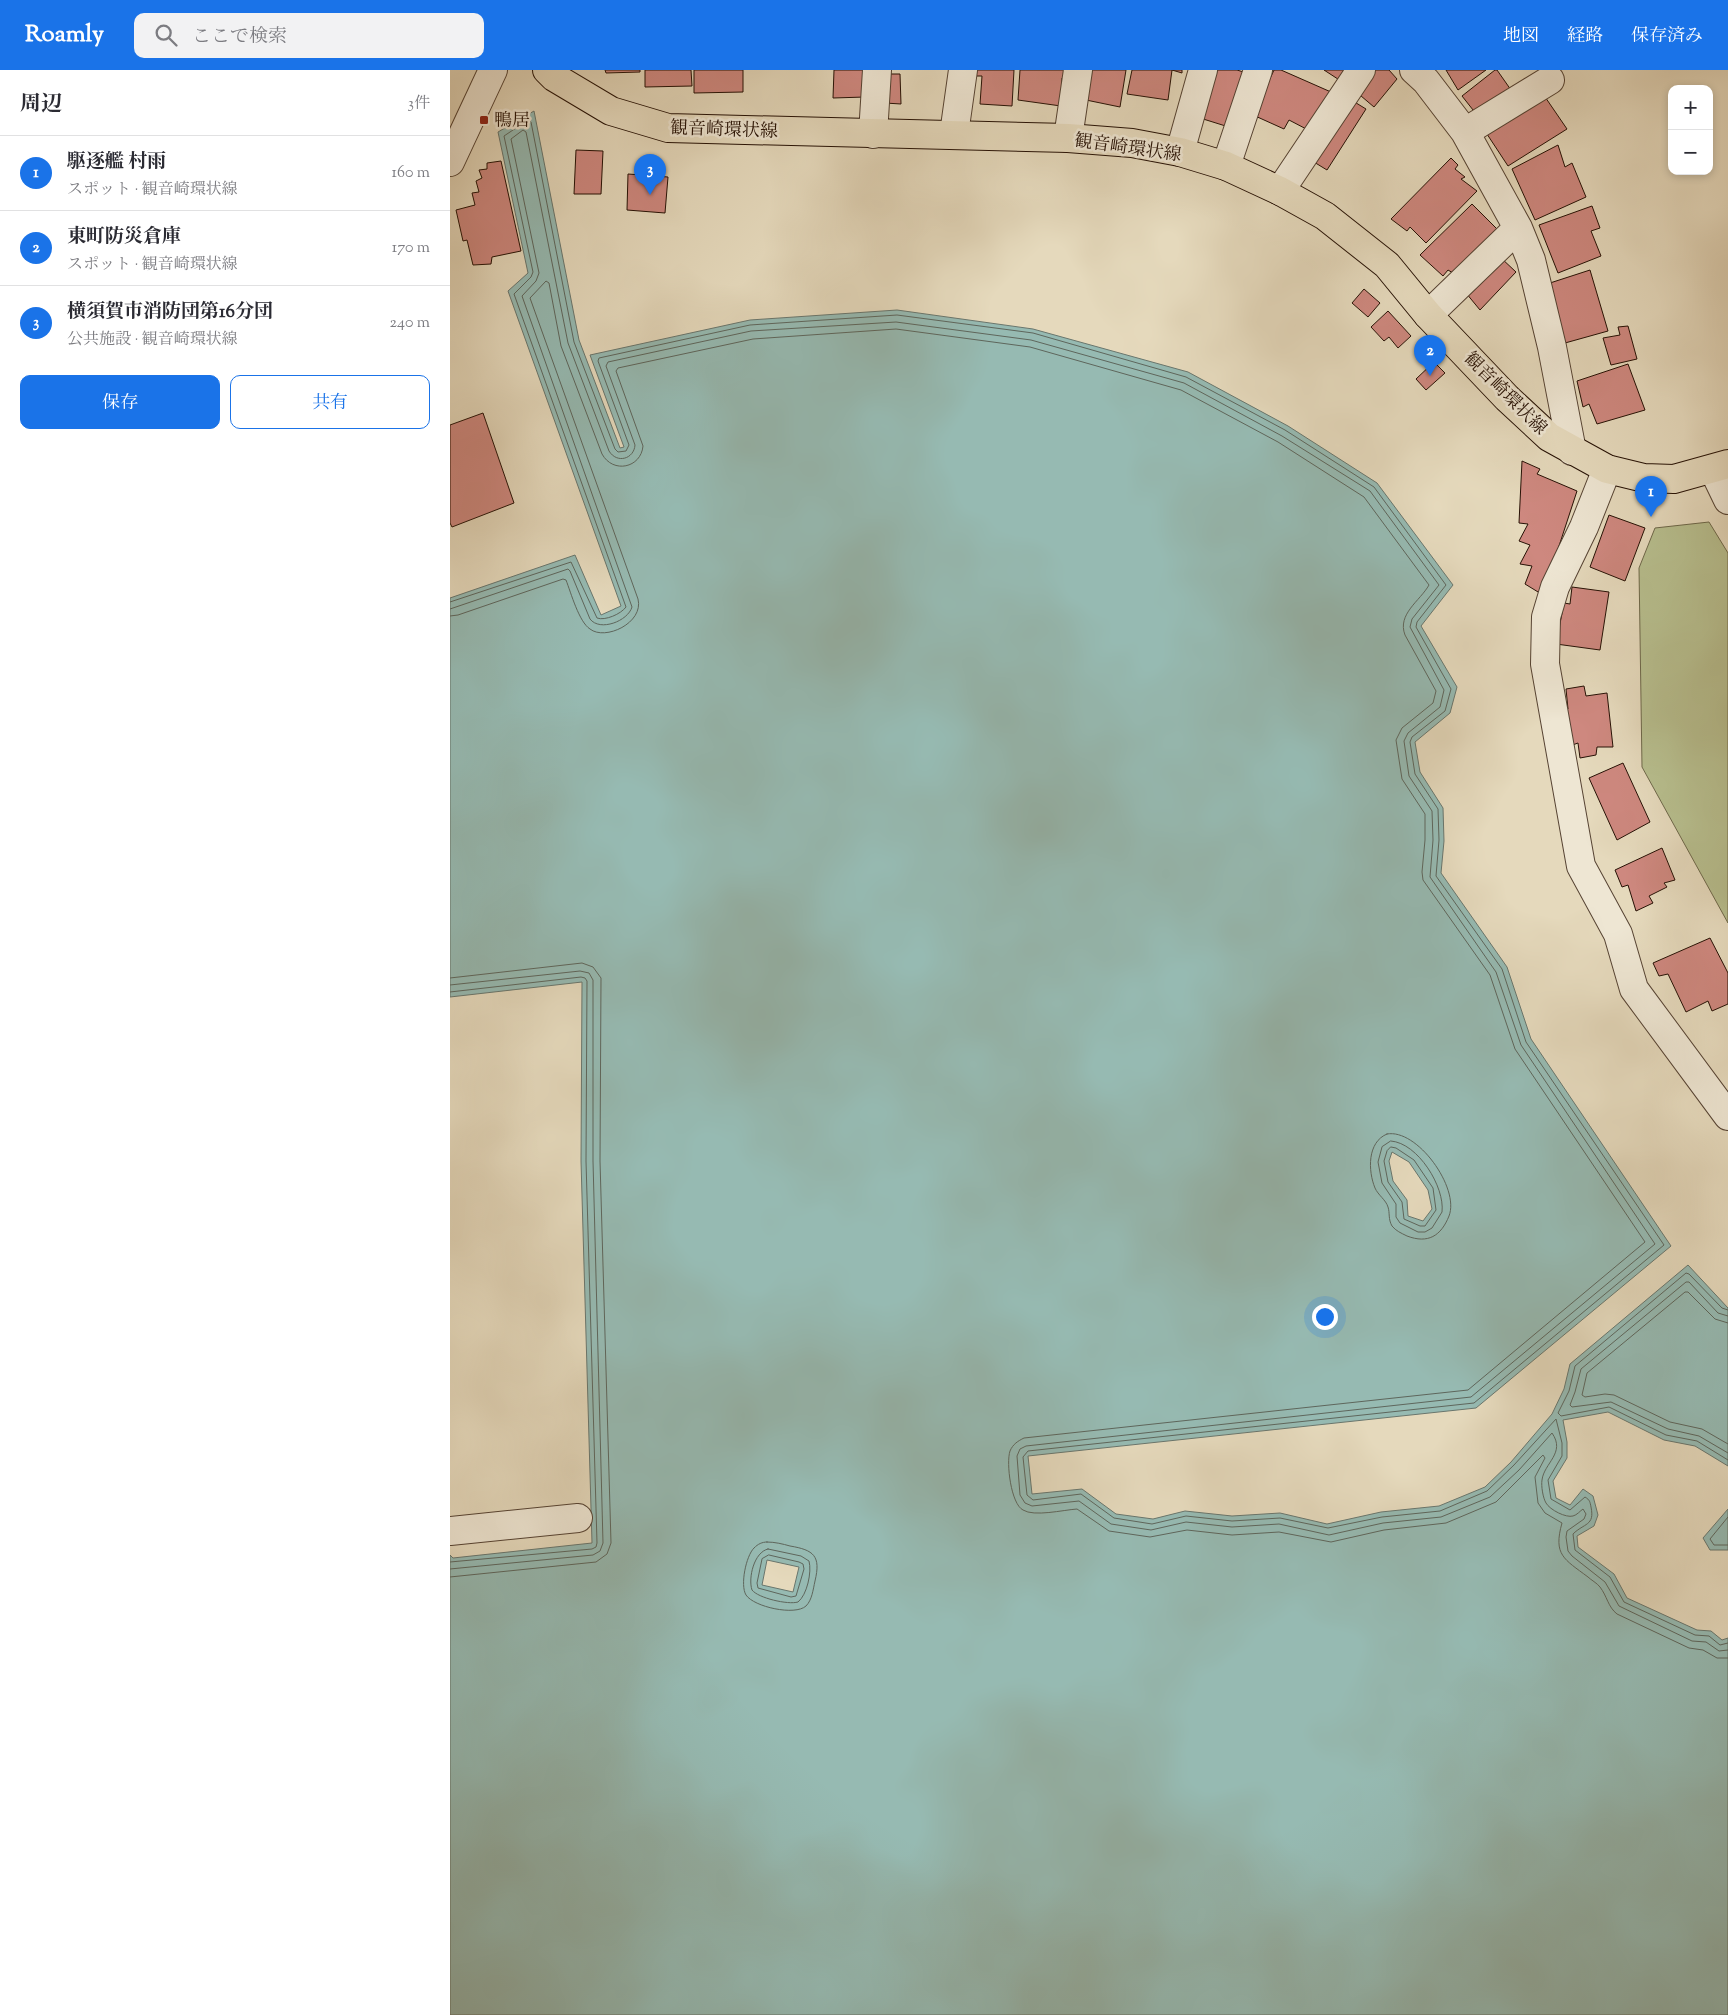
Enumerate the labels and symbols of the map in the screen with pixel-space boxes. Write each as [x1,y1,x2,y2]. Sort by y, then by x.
place label: 鴨居 [494,109,530,135]
marker: 鴨居 [478,114,490,126]
street label: 観音崎環状線 [670,116,778,146]
street label: 観音崎環状線 [1072,129,1183,169]
pin: 3 [634,154,666,195]
pin: 2 [1414,335,1446,376]
street label: 観音崎環状線 [1457,347,1552,442]
pin: 1 [1635,476,1667,517]
your location [1312,1304,1338,1330]

